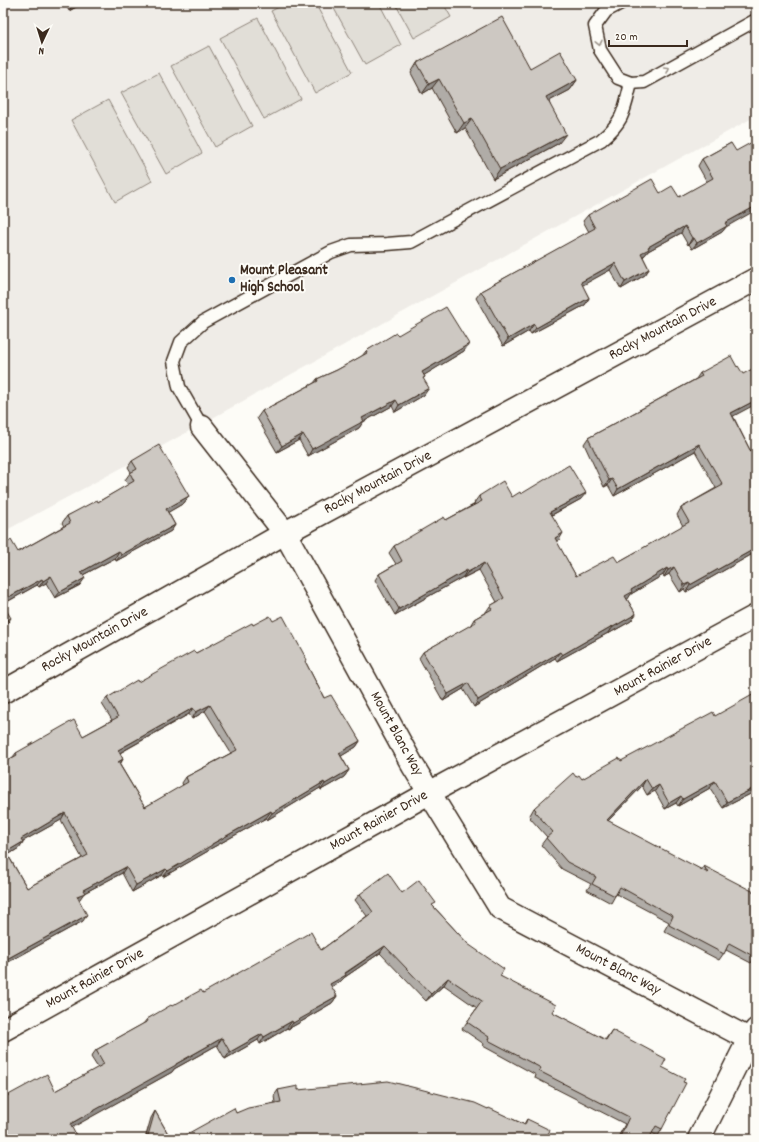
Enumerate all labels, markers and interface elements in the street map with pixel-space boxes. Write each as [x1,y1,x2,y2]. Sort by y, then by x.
north arrow [22,22,62,62]
scale bar [609,22,687,48]
text: 20 m [615,29,638,46]
one-way arrow [594,40,602,46]
text: N [38,42,45,58]
one-way arrow [663,67,670,74]
place label: Mount Pleasant High School [240,260,328,299]
marker: Mount Pleasant High School [227,275,237,285]
street label: Rocky Mountain Drive [605,291,721,367]
street label: Rocky Mountain Drive [320,445,436,521]
street label: Rocky Mountain Drive [38,601,153,678]
street label: Mount Rainier Drive [610,631,716,703]
street label: Mount Blanc Way [364,688,429,781]
street label: Mount Rainier Drive [326,785,432,857]
street label: Mount Blanc Way [571,938,665,1002]
street label: Mount Rainier Drive [42,943,148,1015]

